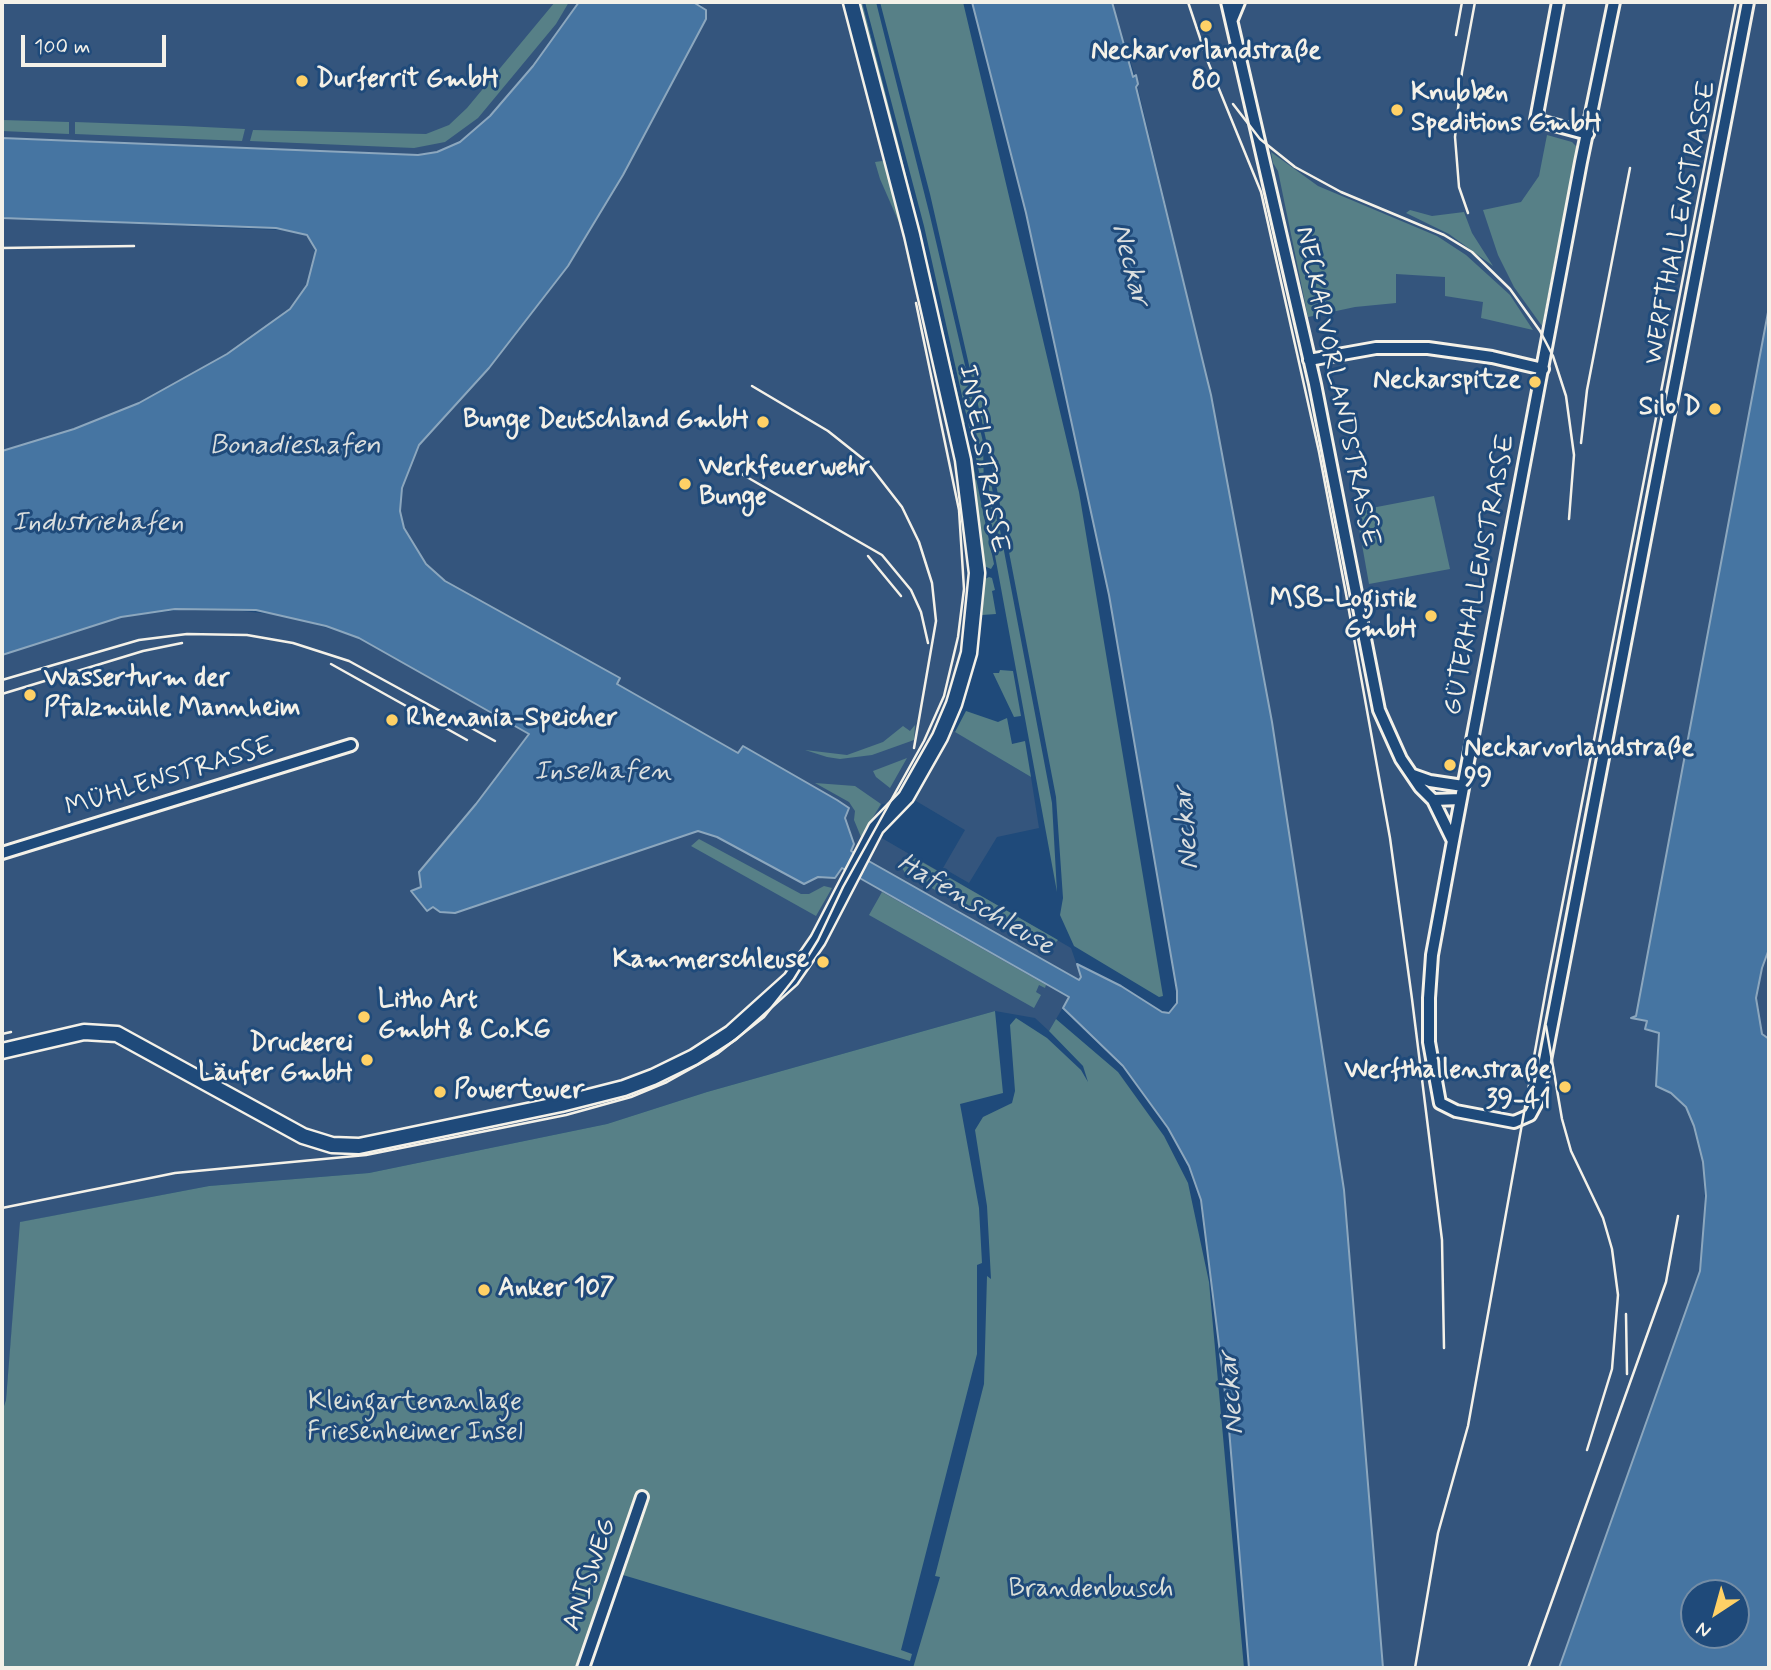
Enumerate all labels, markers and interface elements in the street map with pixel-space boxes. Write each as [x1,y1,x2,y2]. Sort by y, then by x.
marker: Neckarvorlandstraße 80 [1198,18,1214,34]
scale bar [24,21,170,65]
text: 100 m [34,33,90,61]
place label: Neckarvorlandstraße 80 [1091,37,1321,98]
place label: Durferrit GmbH [316,65,499,97]
marker: Durferrit GmbH [294,73,310,89]
street label: WERFTHALLENSTRASSE [1639,78,1725,368]
place label: Knubben Speditions GmbH [1411,79,1602,140]
marker: Knubben Speditions GmbH [1389,102,1405,118]
water label: Neckar [1102,220,1156,310]
street label: NECKARVORLANDSTRASSE [1287,224,1385,550]
street label: INSELSTRASSE [950,362,1014,556]
place label: Neckarspitze [1373,366,1521,398]
marker: Neckarspitze [1527,374,1543,390]
place label: Silo D [1639,393,1701,425]
marker: Silo D [1707,401,1723,417]
place label: Bunge Deutschland GmbH [463,406,749,438]
marker: Bunge Deutschland GmbH [755,414,771,430]
water label: Bonadieshafen [209,430,381,464]
street label: GÜTERHALLENSTRASSE [1438,432,1524,718]
place label: Werkfeuerwehr Bunge [699,453,870,514]
marker: Werkfeuerwehr Bunge [677,476,693,492]
water label: Industriehafen [12,507,184,541]
place label: MSB-Logistik GmbH [1270,585,1417,646]
marker: MSB-Logistik GmbH [1423,608,1439,624]
place label: Wasserturm der Pfalzmühle Mannheim [44,664,301,726]
marker: Wasserturm der Pfalzmühle Mannheim [22,687,38,703]
place label: Rhenania-Speicher [406,704,618,736]
marker: Rhenania-Speicher [384,712,400,728]
street label: MÜHLENSTRASSE [62,731,278,825]
place label: Neckarvorlandstraße 99 [1464,734,1694,796]
water label: Inselhafen [534,756,672,790]
marker: Neckarvorlandstraße 99 [1442,757,1458,773]
water label: Neckar [1168,785,1208,871]
water label: Hafenschleuse [890,847,1060,965]
place label: Kammerschleuse [612,946,809,978]
marker: Kammerschleuse [815,954,831,970]
place label: Litho Art GmbH & Co.KG [378,986,550,1048]
marker: Litho Art GmbH & Co.KG [356,1009,372,1025]
place label: Druckerei Läufer GmbH [198,1029,353,1090]
marker: Druckerei Läufer GmbH [359,1052,375,1068]
place label: Werfthallenstraße 39-41 [1345,1056,1551,1118]
place label: Powertower [454,1076,584,1108]
marker: Werfthallenstraße 39-41 [1557,1079,1573,1095]
marker: Powertower [432,1084,448,1100]
place label: Anker 107 [498,1274,615,1306]
marker: Anker 107 [476,1282,492,1298]
water label: Neckar [1213,1350,1253,1436]
park label: Kleingartenanlage Friesenheimer Insel [307,1388,523,1450]
street label: ANISWEG [557,1515,625,1635]
park label: Brandenbusch [1009,1575,1173,1607]
north arrow [1680,1579,1750,1649]
text: N [1691,1616,1716,1644]

